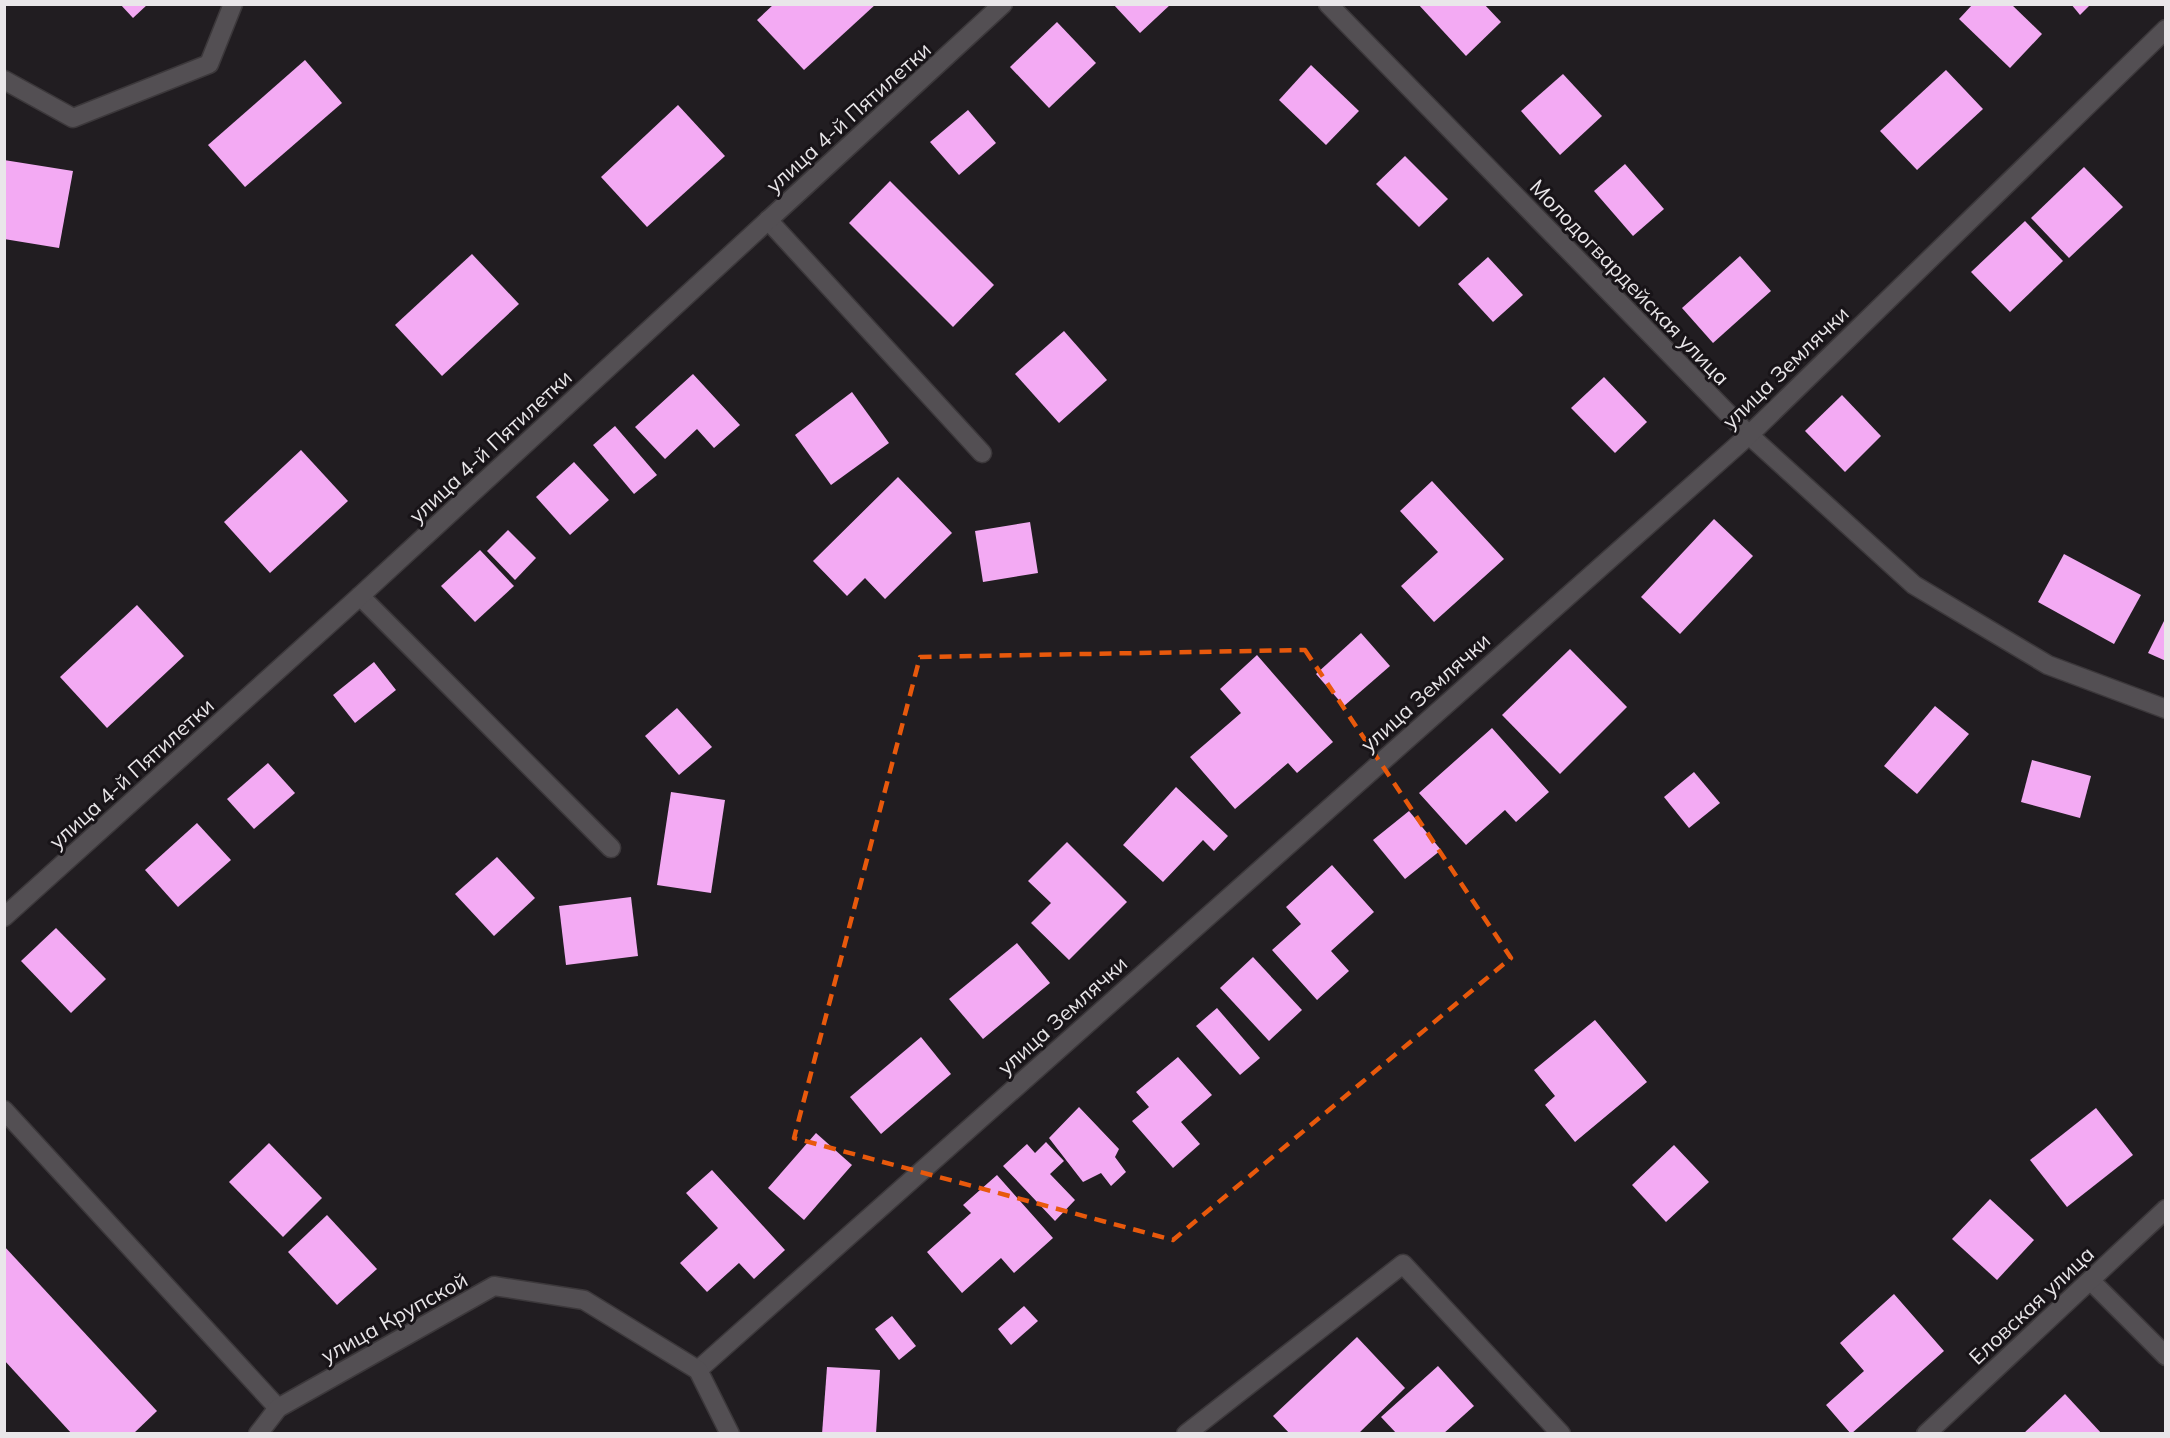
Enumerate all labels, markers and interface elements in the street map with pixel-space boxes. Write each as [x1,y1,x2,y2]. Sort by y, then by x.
street label: улица 4-й Пятилетки [760,36,936,198]
street label: Молодогвардейская улица [1525,174,1735,390]
street label: улица Землячки [1716,300,1854,434]
street label: улица 4-й Пятилетки [403,364,577,528]
street label: улица Землячки [1355,627,1495,757]
street label: улица 4-й Пятилетки [43,692,219,854]
street label: улица Землячки [992,950,1132,1080]
street label: Еловская улица [1963,1240,2099,1370]
street label: улица Крупской [316,1266,472,1368]

